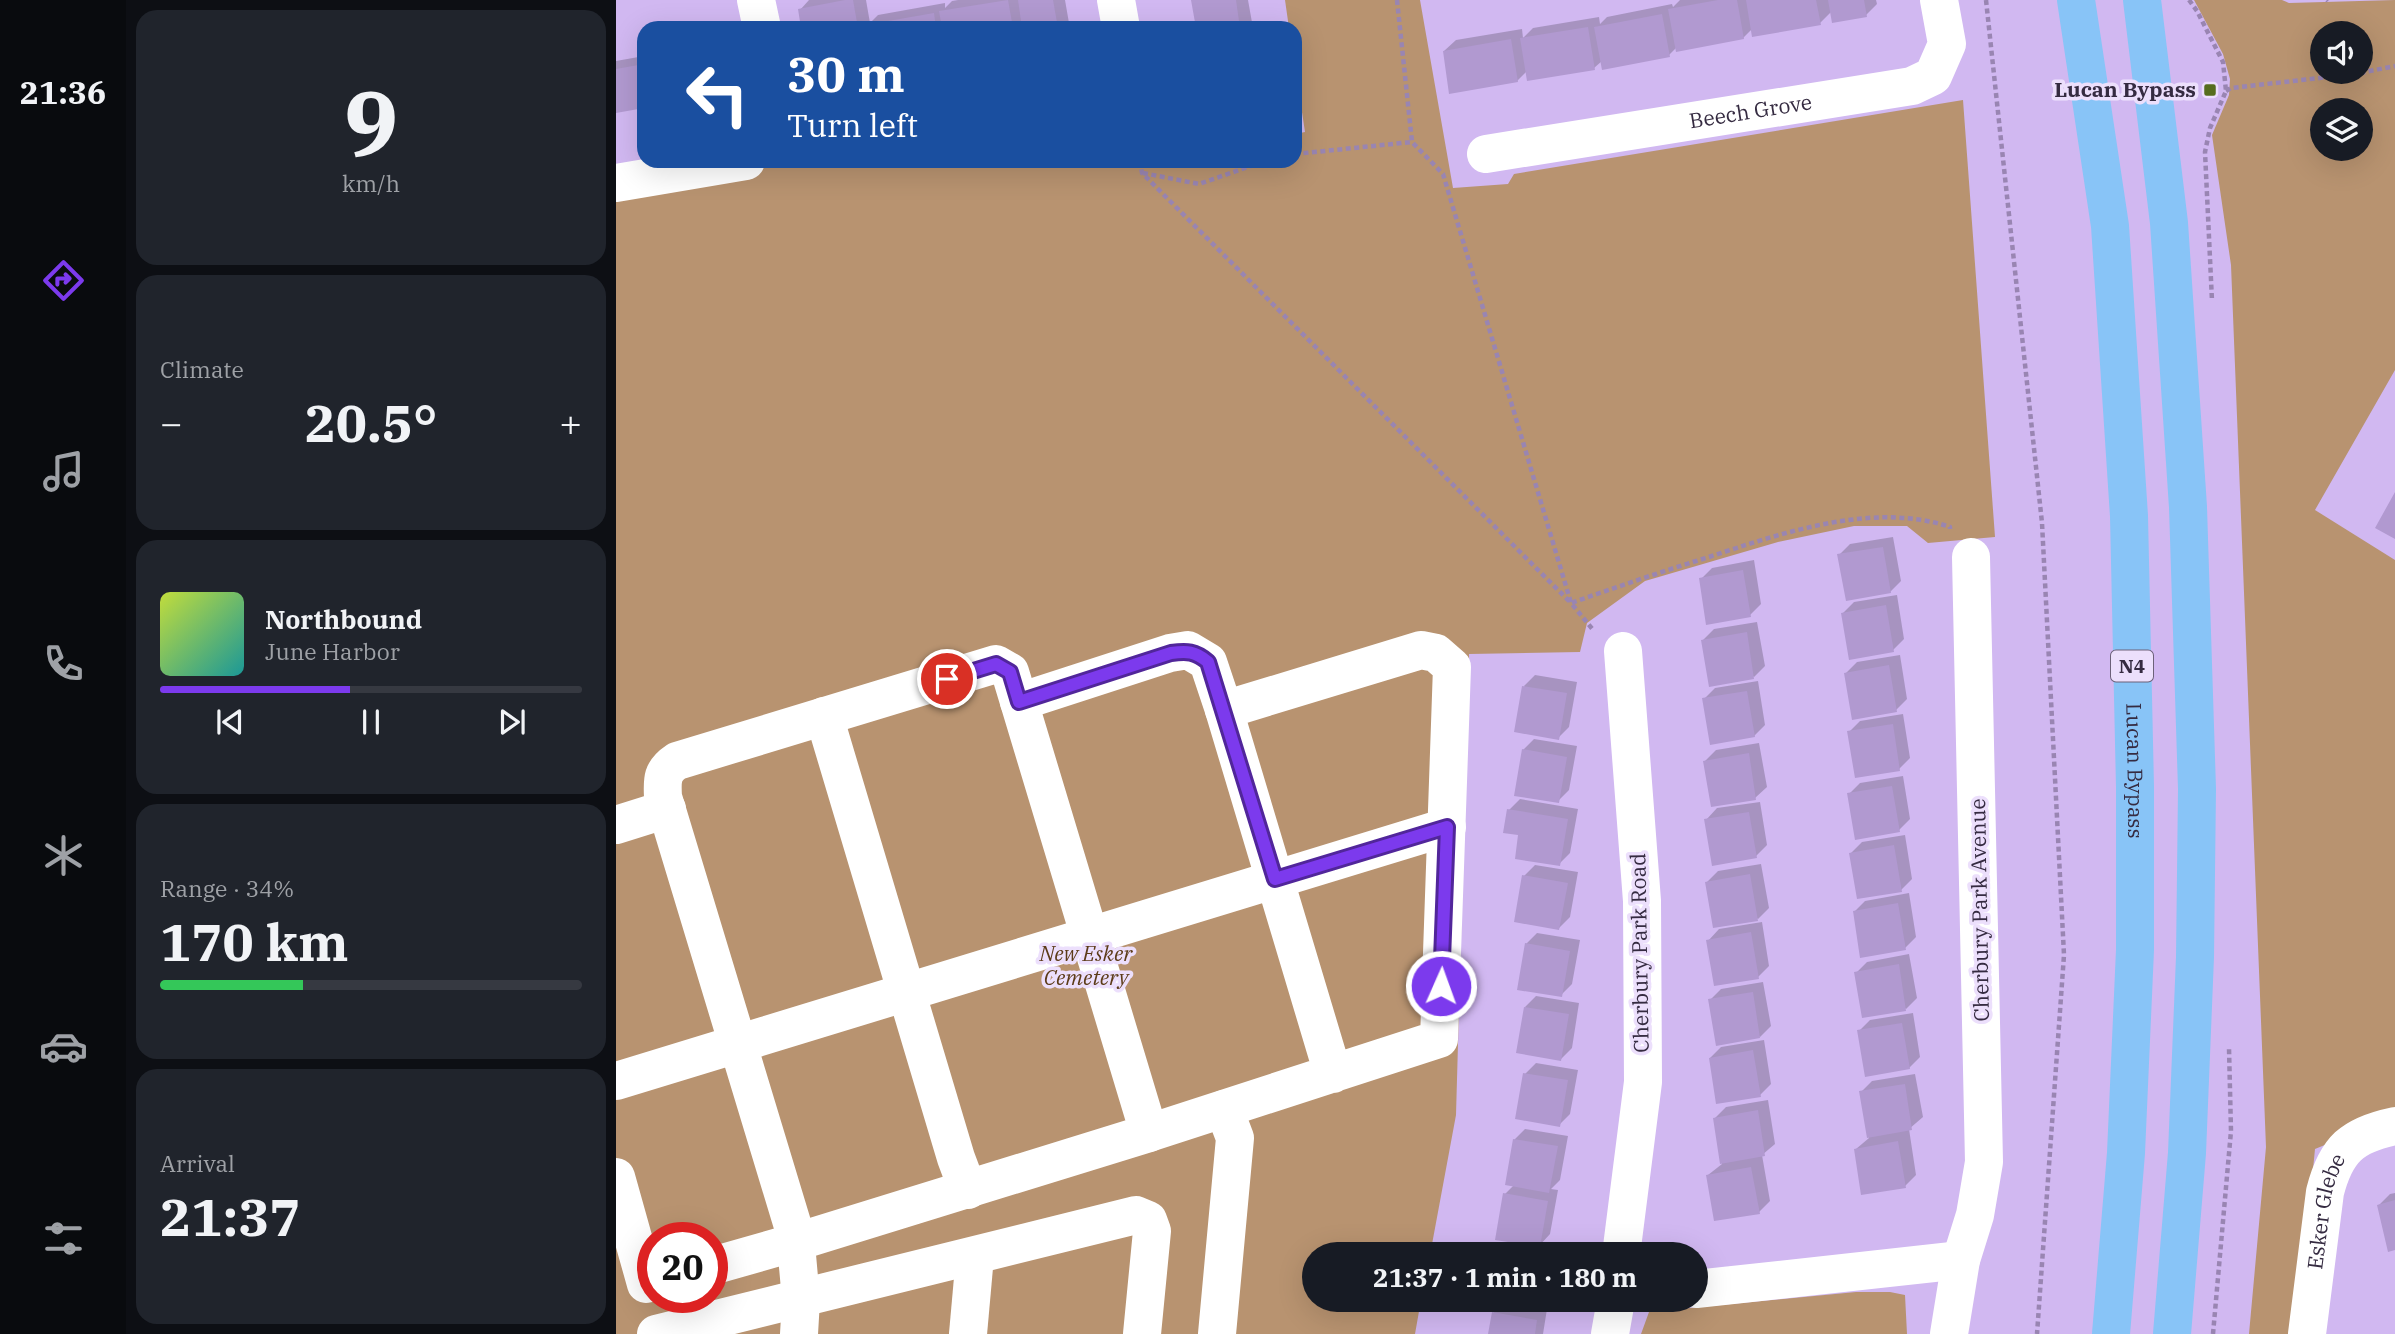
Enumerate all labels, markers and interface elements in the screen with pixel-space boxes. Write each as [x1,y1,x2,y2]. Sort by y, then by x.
map controls [2310,21,2373,161]
button: sound [2310,21,2373,84]
text: 30 m [787,42,905,105]
icon: left [672,49,763,140]
text: 9 [344,63,398,181]
text: 21:36 [20,71,106,113]
place label: Lucan Bypass [2054,75,2196,103]
marker: Lucan Bypass [2202,82,2218,98]
street label: Beech Grove [1687,87,1814,134]
button: layers [2310,98,2373,161]
text: Turn left [787,104,918,146]
text: km/h [342,168,400,198]
icon: directions [39,256,88,305]
text: Climate [160,354,244,384]
text: 20.5° [305,389,437,456]
text: − [160,398,183,447]
text: + [559,398,582,447]
icon: music [39,447,88,496]
text: Northbound [265,602,422,636]
text: June Harbor [265,636,400,666]
icon: phone [39,639,88,688]
pin [917,649,977,709]
road number: N4 [2111,650,2153,681]
icon: arrive [928,660,966,698]
street label: Lucan Bypass [2120,702,2150,839]
icon: previous [211,703,249,741]
icon: pause [352,703,390,741]
icon: next [493,703,531,741]
street label: Cherbury Park Avenue [1963,798,1995,1022]
icon: climate [39,831,88,880]
street label: Cherbury Park Road [1623,853,1655,1053]
text: Range · 34% [160,873,294,903]
text: 170 km [160,908,349,975]
park label: New Esker Cemetery [1039,939,1133,991]
position arrow [1404,949,1478,1023]
icon: car [39,1022,88,1071]
text: Arrival [160,1148,235,1178]
street label: Esker Glebe [2300,1148,2351,1271]
text: 21:37 [160,1183,301,1250]
icon: filters [39,1214,88,1263]
speed limit sign: 20 [637,1222,728,1313]
text: 21:37 · 1 min · 180 m [1373,1260,1637,1294]

